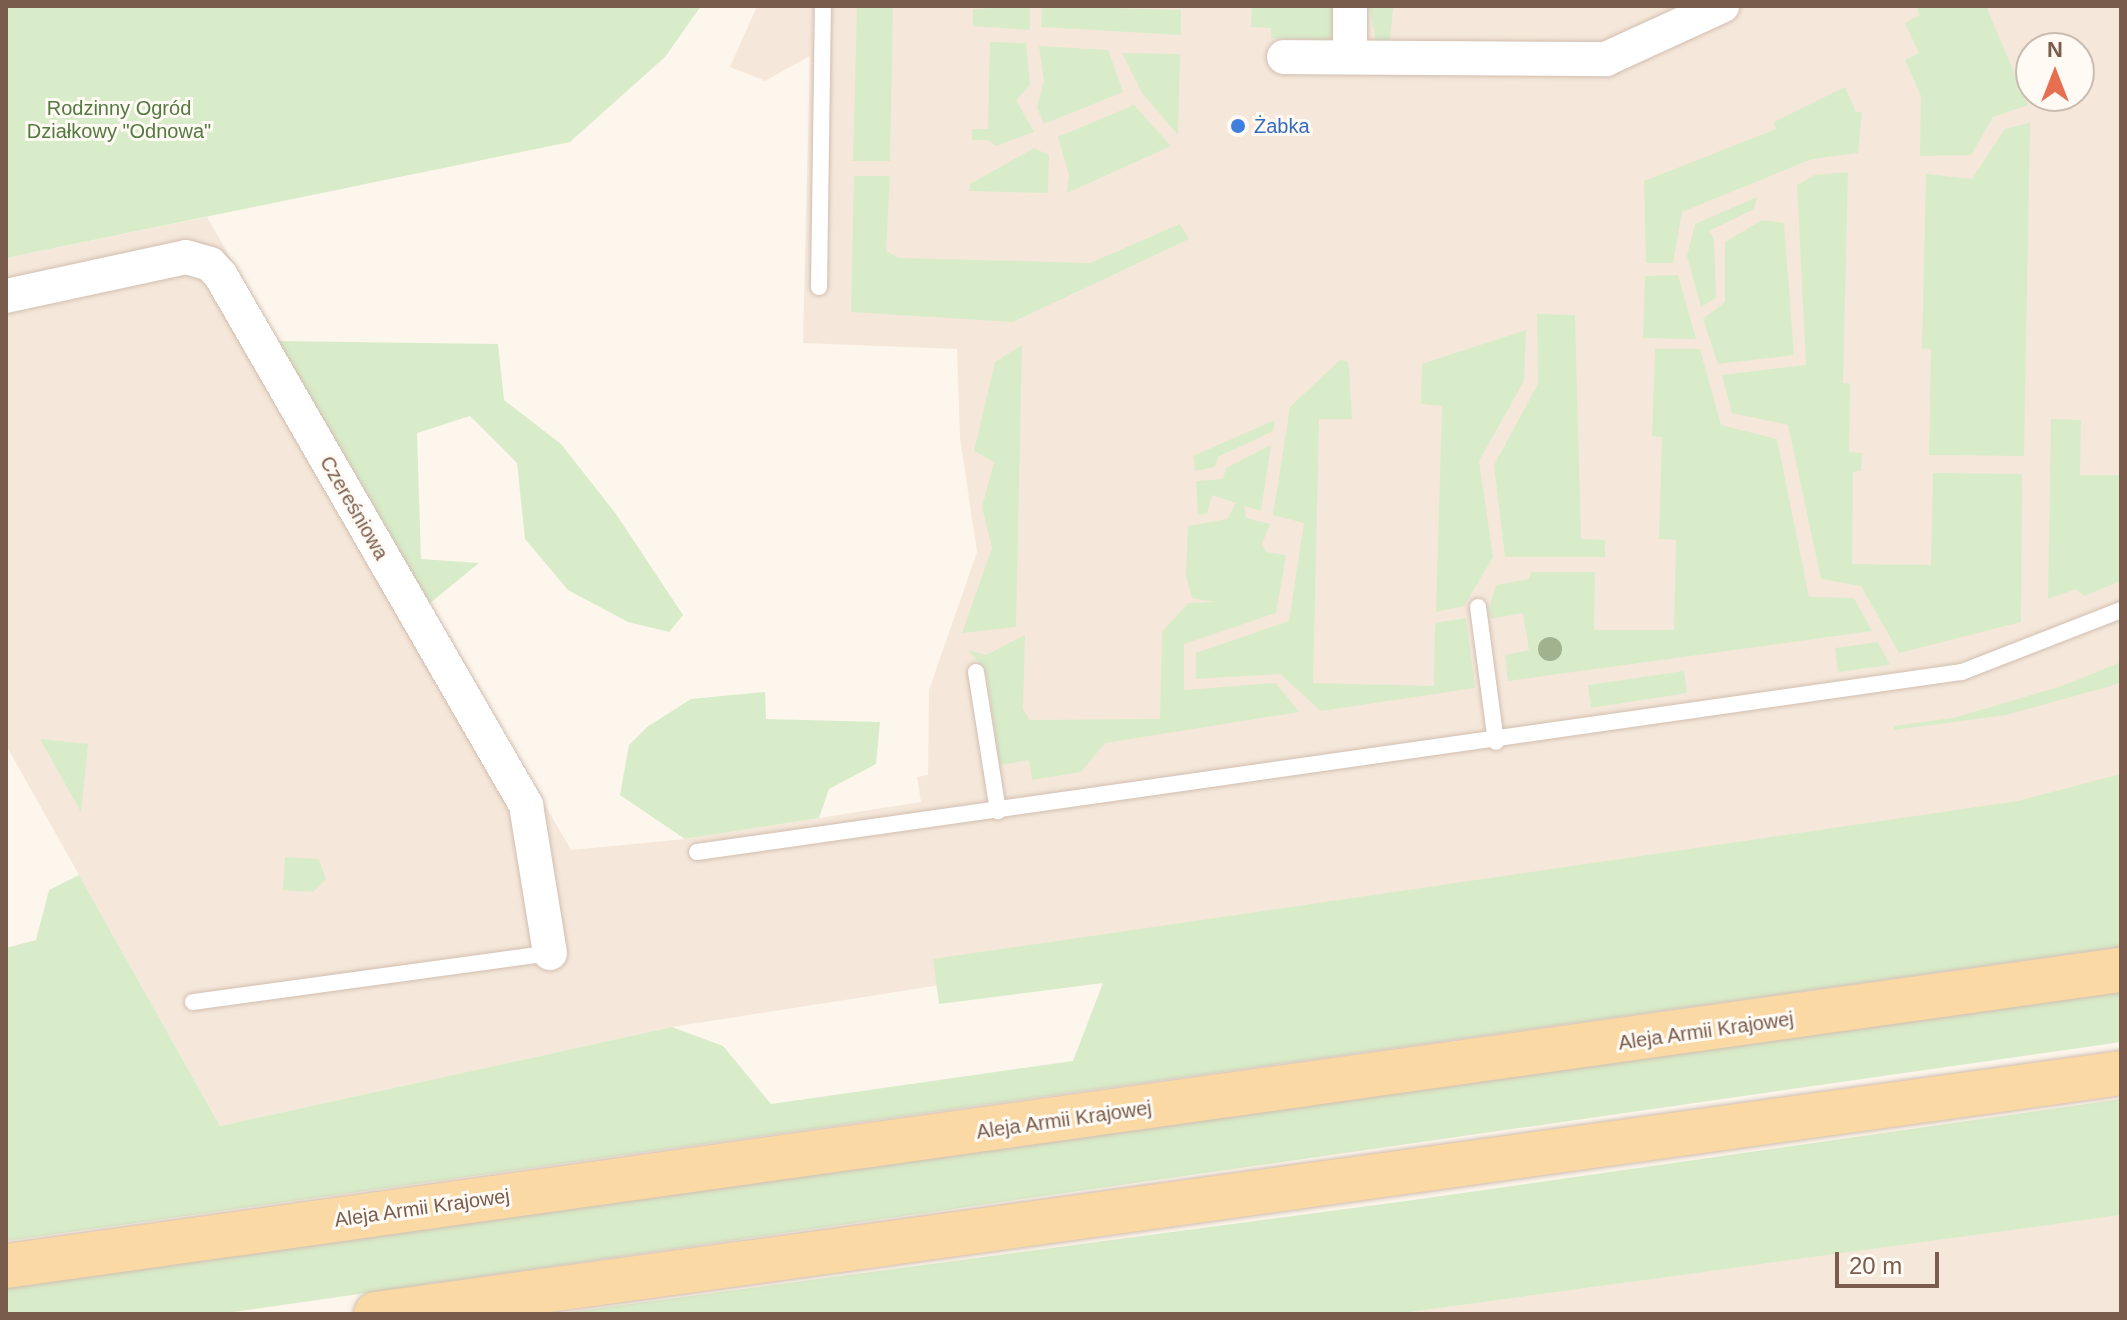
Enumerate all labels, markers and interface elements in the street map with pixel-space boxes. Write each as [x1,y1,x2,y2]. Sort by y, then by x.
north arrow [2015,32,2095,112]
text: N [2047,37,2063,62]
park label: Rodzinny Ogród Działkowy "Odnowa" [27,96,211,143]
place label: Żabka [1254,114,1310,138]
marker: Żabka [1229,117,1247,135]
street label: Czereśniowa [315,452,393,564]
street label: Aleja Armii Krajowej [1616,1007,1796,1055]
street label: Aleja Armii Krajowej [974,1096,1154,1144]
street label: Aleja Armii Krajowej [332,1184,512,1232]
scale bar [1839,1236,1943,1286]
text: 20 m [1849,1252,1902,1279]

